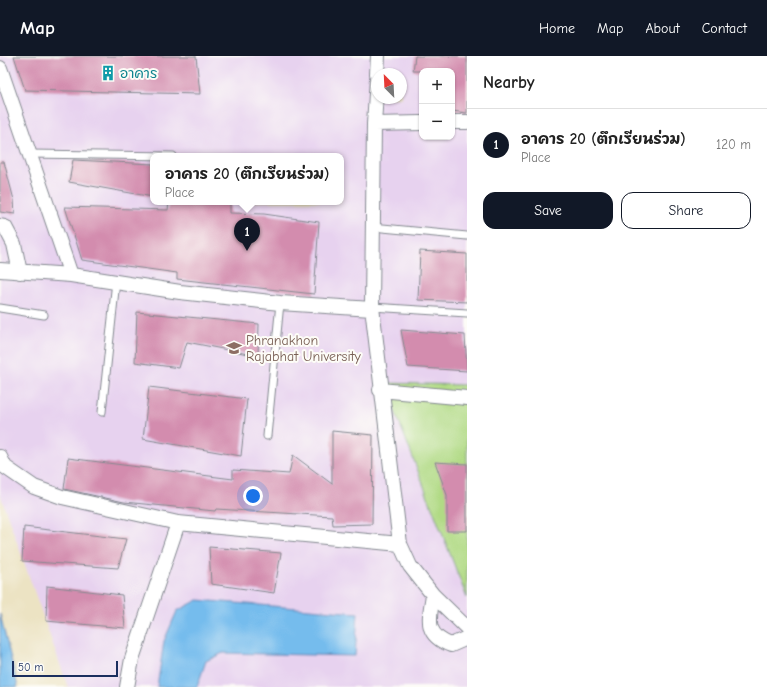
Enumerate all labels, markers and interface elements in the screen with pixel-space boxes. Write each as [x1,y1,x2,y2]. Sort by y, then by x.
text: Map [20,17,55,39]
text: Home [539,20,575,37]
text: Map [597,20,623,37]
text: About [645,20,680,37]
text: Contact [702,20,747,37]
building icon: อาคาร [99,64,117,82]
place label: อาคาร [120,65,157,82]
north arrow [371,68,407,104]
map controls [419,68,455,140]
button: + [419,68,455,104]
text: Nearby [483,73,534,92]
button: − [419,104,455,140]
text: อาคาร 20 (ตึกเรียนร่วม) [521,130,686,148]
text: 1 [493,137,499,152]
text: 120 m [716,137,751,152]
text: Place [521,150,551,165]
popup [150,153,344,205]
text: อาคาร 20 (ตึกเรียนร่วม) [165,165,329,183]
text: Place [165,185,194,200]
button: Save [483,192,613,229]
button: Share [621,192,751,229]
pin: 1 [234,218,260,251]
place label: Phranakhon Rajabhat University [246,332,362,365]
school or university icon: Phranakhon Rajabhat University [225,339,243,357]
your location [243,486,263,506]
scale bar [12,659,118,678]
text: 50 m [18,661,43,674]

